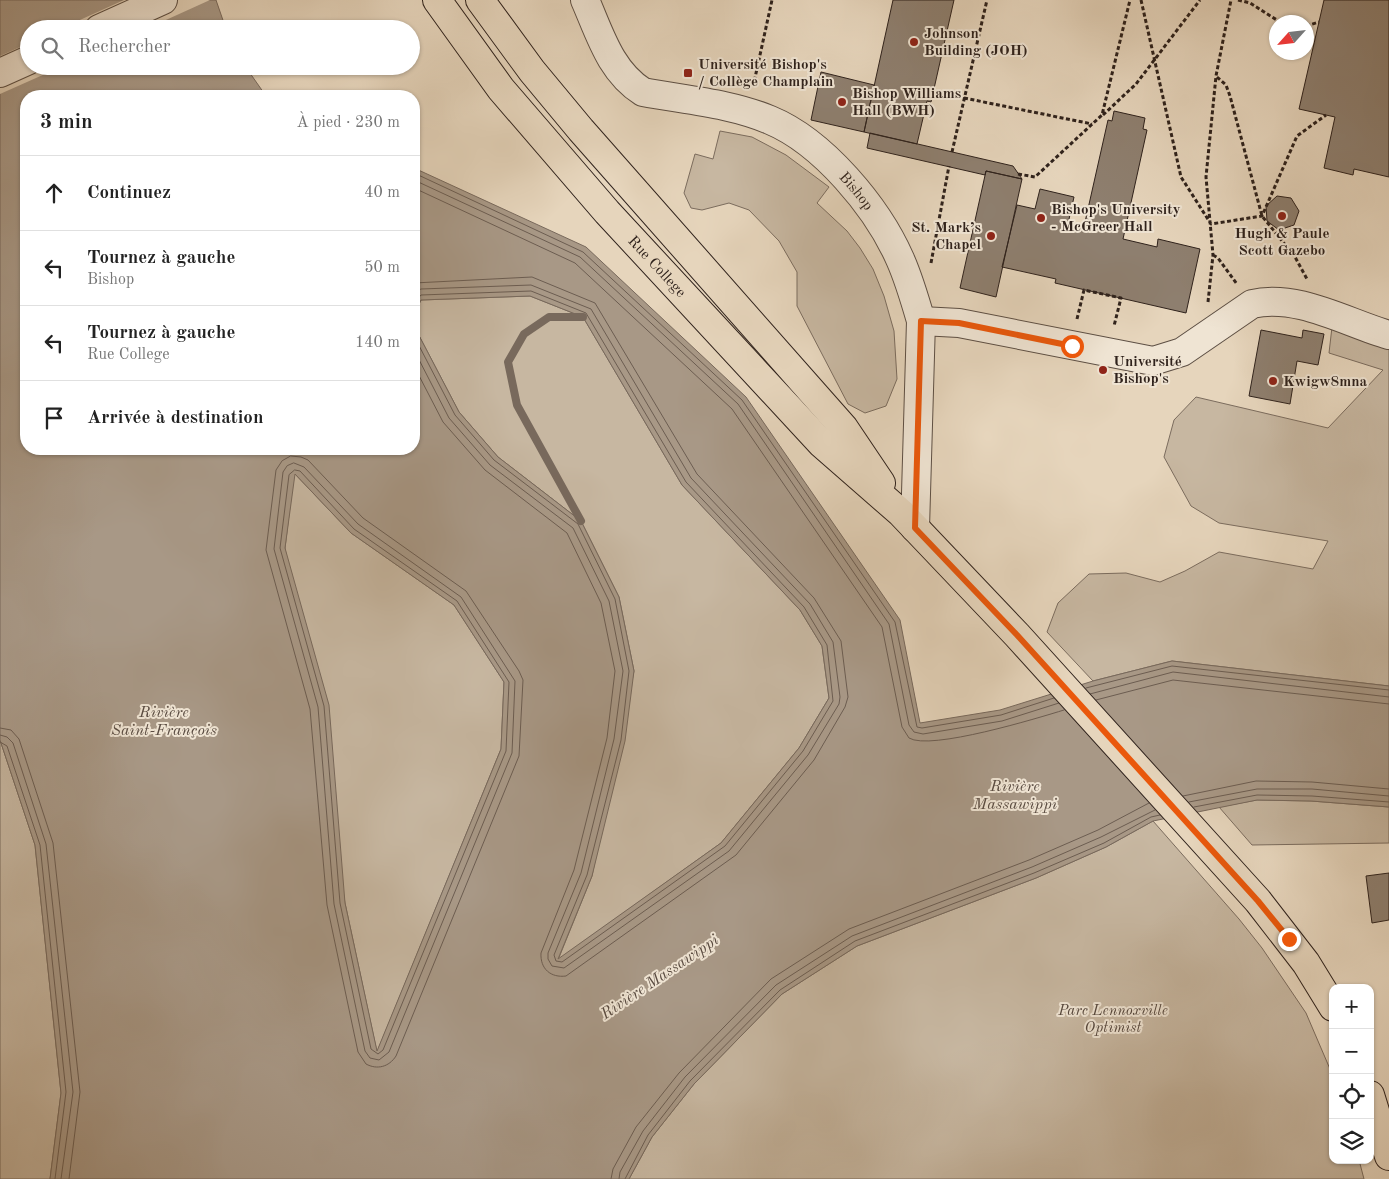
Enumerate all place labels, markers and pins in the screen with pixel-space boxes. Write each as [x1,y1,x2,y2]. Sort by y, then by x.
place label: Johnson Building (JOH) [924,27,1028,59]
marker: Johnson Building (JOH) [908,36,920,48]
place label: Université Bishop's / Collège Champlain [698,58,833,90]
marker: Université Bishop's / Collège Champlain [682,67,694,79]
place label: Bishop Williams Hall (BWH) [852,87,961,119]
marker: Bishop Williams Hall (BWH) [836,96,848,108]
place label: Bishop's University - McGreer Hall [1051,203,1181,235]
marker: Hugh & Paule Scott Gazebo [1276,210,1288,222]
marker: Bishop's University - McGreer Hall [1035,212,1047,224]
place label: St. Mark’s Chapel [911,221,981,253]
place label: Hugh & Paule Scott Gazebo [1235,227,1329,259]
marker: St. Mark’s Chapel [985,230,997,242]
place label: Université Bishop's [1113,355,1182,387]
marker: Université Bishop's [1097,364,1109,376]
marker: Kwigw8mna [1267,375,1279,387]
place label: Kwigw8mna [1283,375,1368,390]

